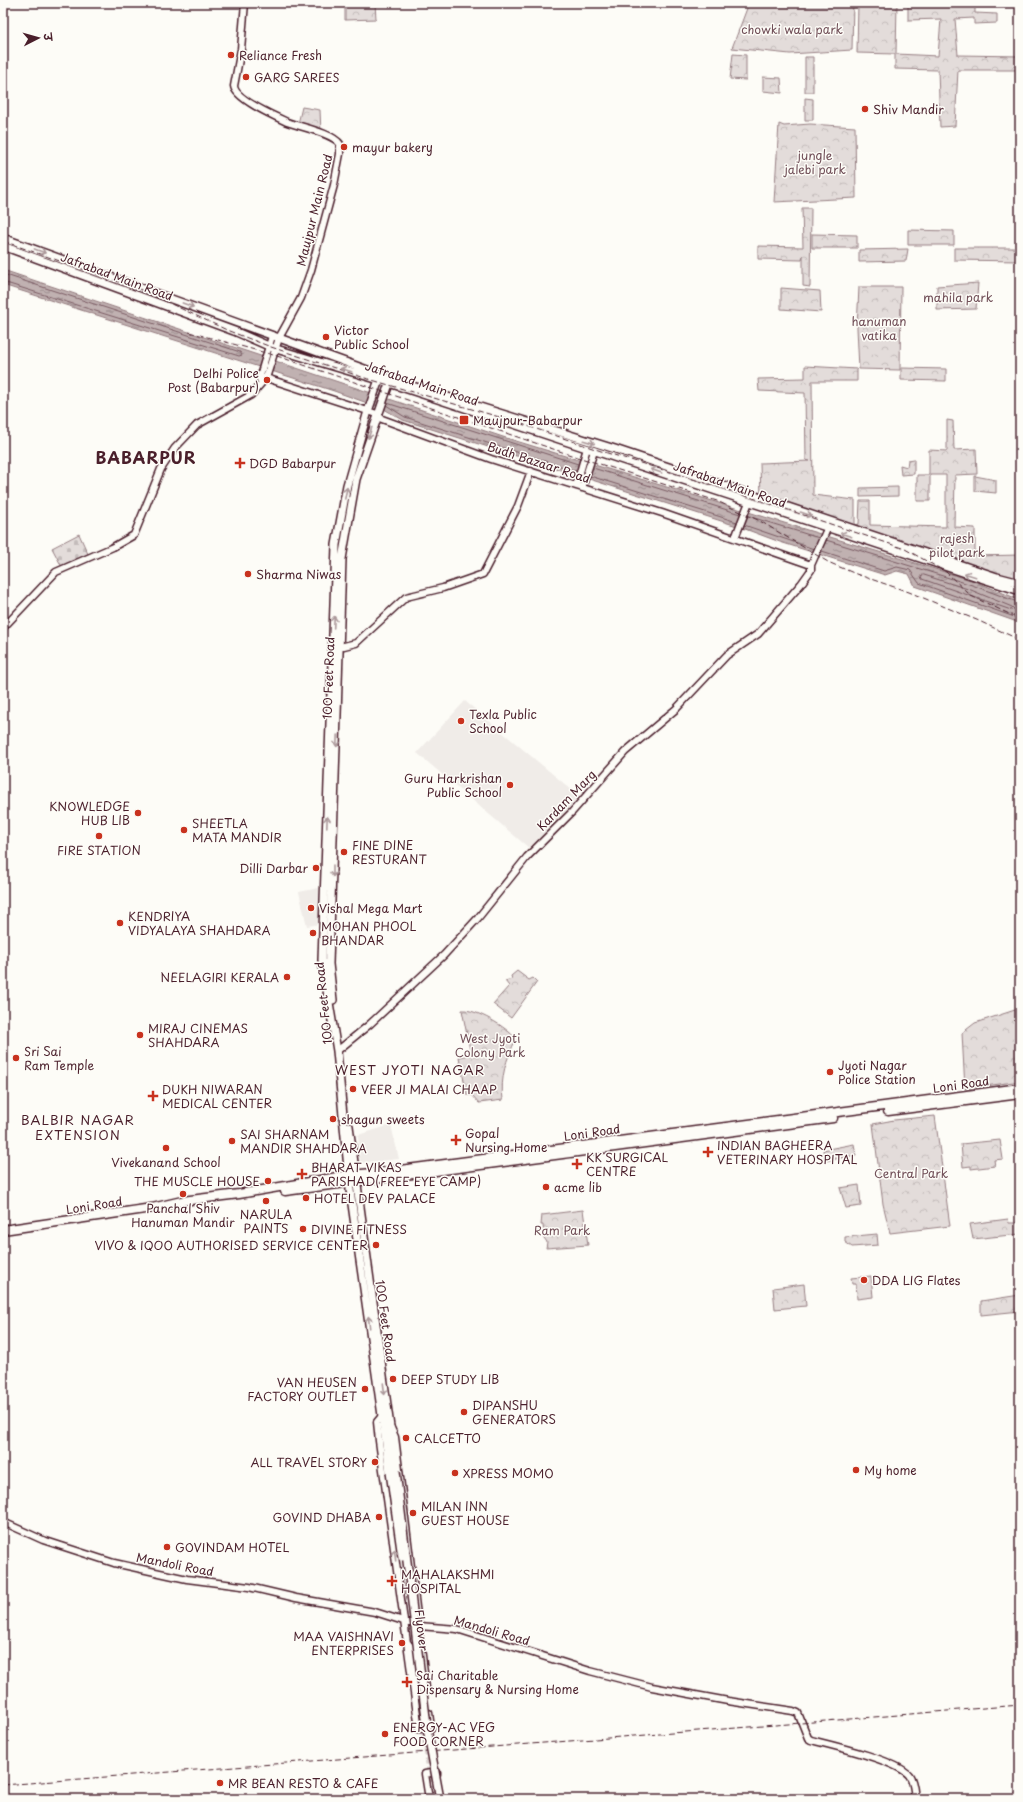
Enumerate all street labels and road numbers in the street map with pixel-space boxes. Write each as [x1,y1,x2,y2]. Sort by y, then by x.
street label: Maujpur Main Road [291,152,337,268]
street label: Jafrabad Main Road [58,247,176,305]
street label: Jafrabad Main Road [363,356,481,410]
street label: Budh Bazaar Road [485,437,593,487]
street label: Jafrabad Main Road [671,456,789,512]
street label: 100 Feet Road [318,636,338,720]
street label: Kardam Marg [532,765,600,835]
street label: 100 Feet Road [310,961,336,1045]
street label: Loni Road [932,1071,990,1097]
street label: Loni Road [563,1119,621,1145]
street label: Loni Road [65,1192,123,1218]
street label: 100 Feet Road [371,1279,401,1363]
street label: Mandoli Road [135,1548,215,1580]
street label: Flyover [411,1608,434,1652]
street label: Mandoli Road [452,1611,532,1649]

